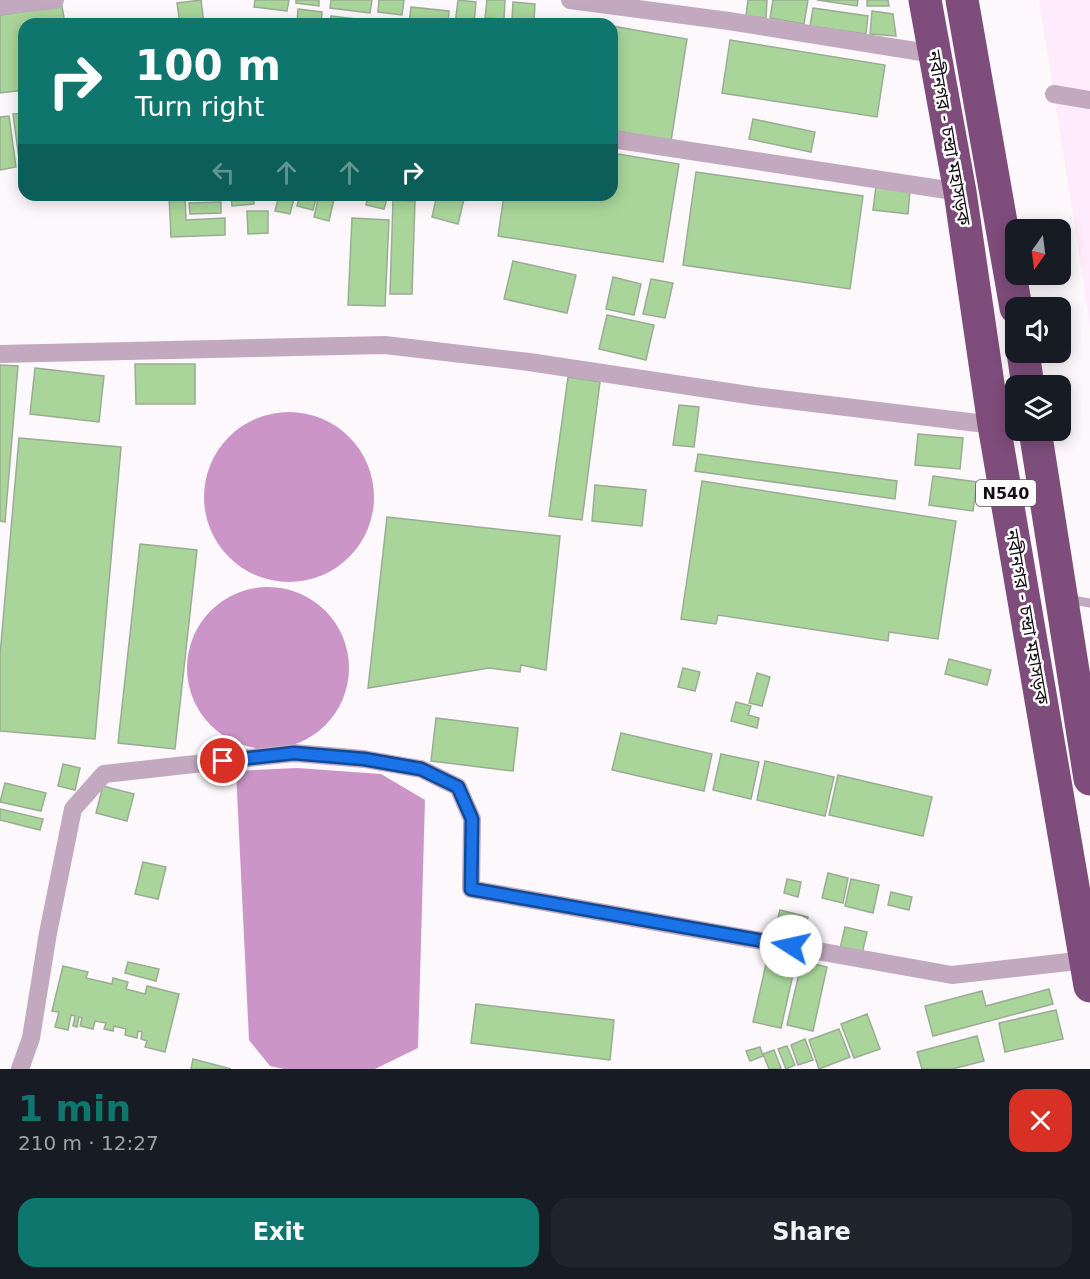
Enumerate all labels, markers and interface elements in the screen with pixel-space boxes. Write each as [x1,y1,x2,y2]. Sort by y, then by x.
text: 100 m [135,41,281,90]
icon: right [36,42,114,120]
street label: নবীনগর - চন্দ্রা মহাসড়ক [924,48,975,227]
text: Turn right [135,91,264,122]
icon: left [207,156,240,189]
icon: ahead [270,156,303,189]
icon: ahead [333,156,366,189]
icon: right [396,156,429,189]
north arrow [1005,219,1071,285]
map controls [1005,219,1071,441]
button: sound [1005,297,1071,363]
button: layers [1005,375,1071,441]
road number: N540 [976,480,1036,506]
street label: নবীনগর - চন্দ্রা মহাসড়ক [1002,527,1053,706]
pin [197,735,248,786]
icon: arrive [206,744,239,777]
position arrow [759,914,823,978]
text: 1 min [18,1088,131,1129]
button: close [1009,1089,1072,1152]
text: 210 m · 12:27 [18,1131,159,1155]
button: Exit [18,1198,539,1267]
button: Share [551,1198,1072,1267]

